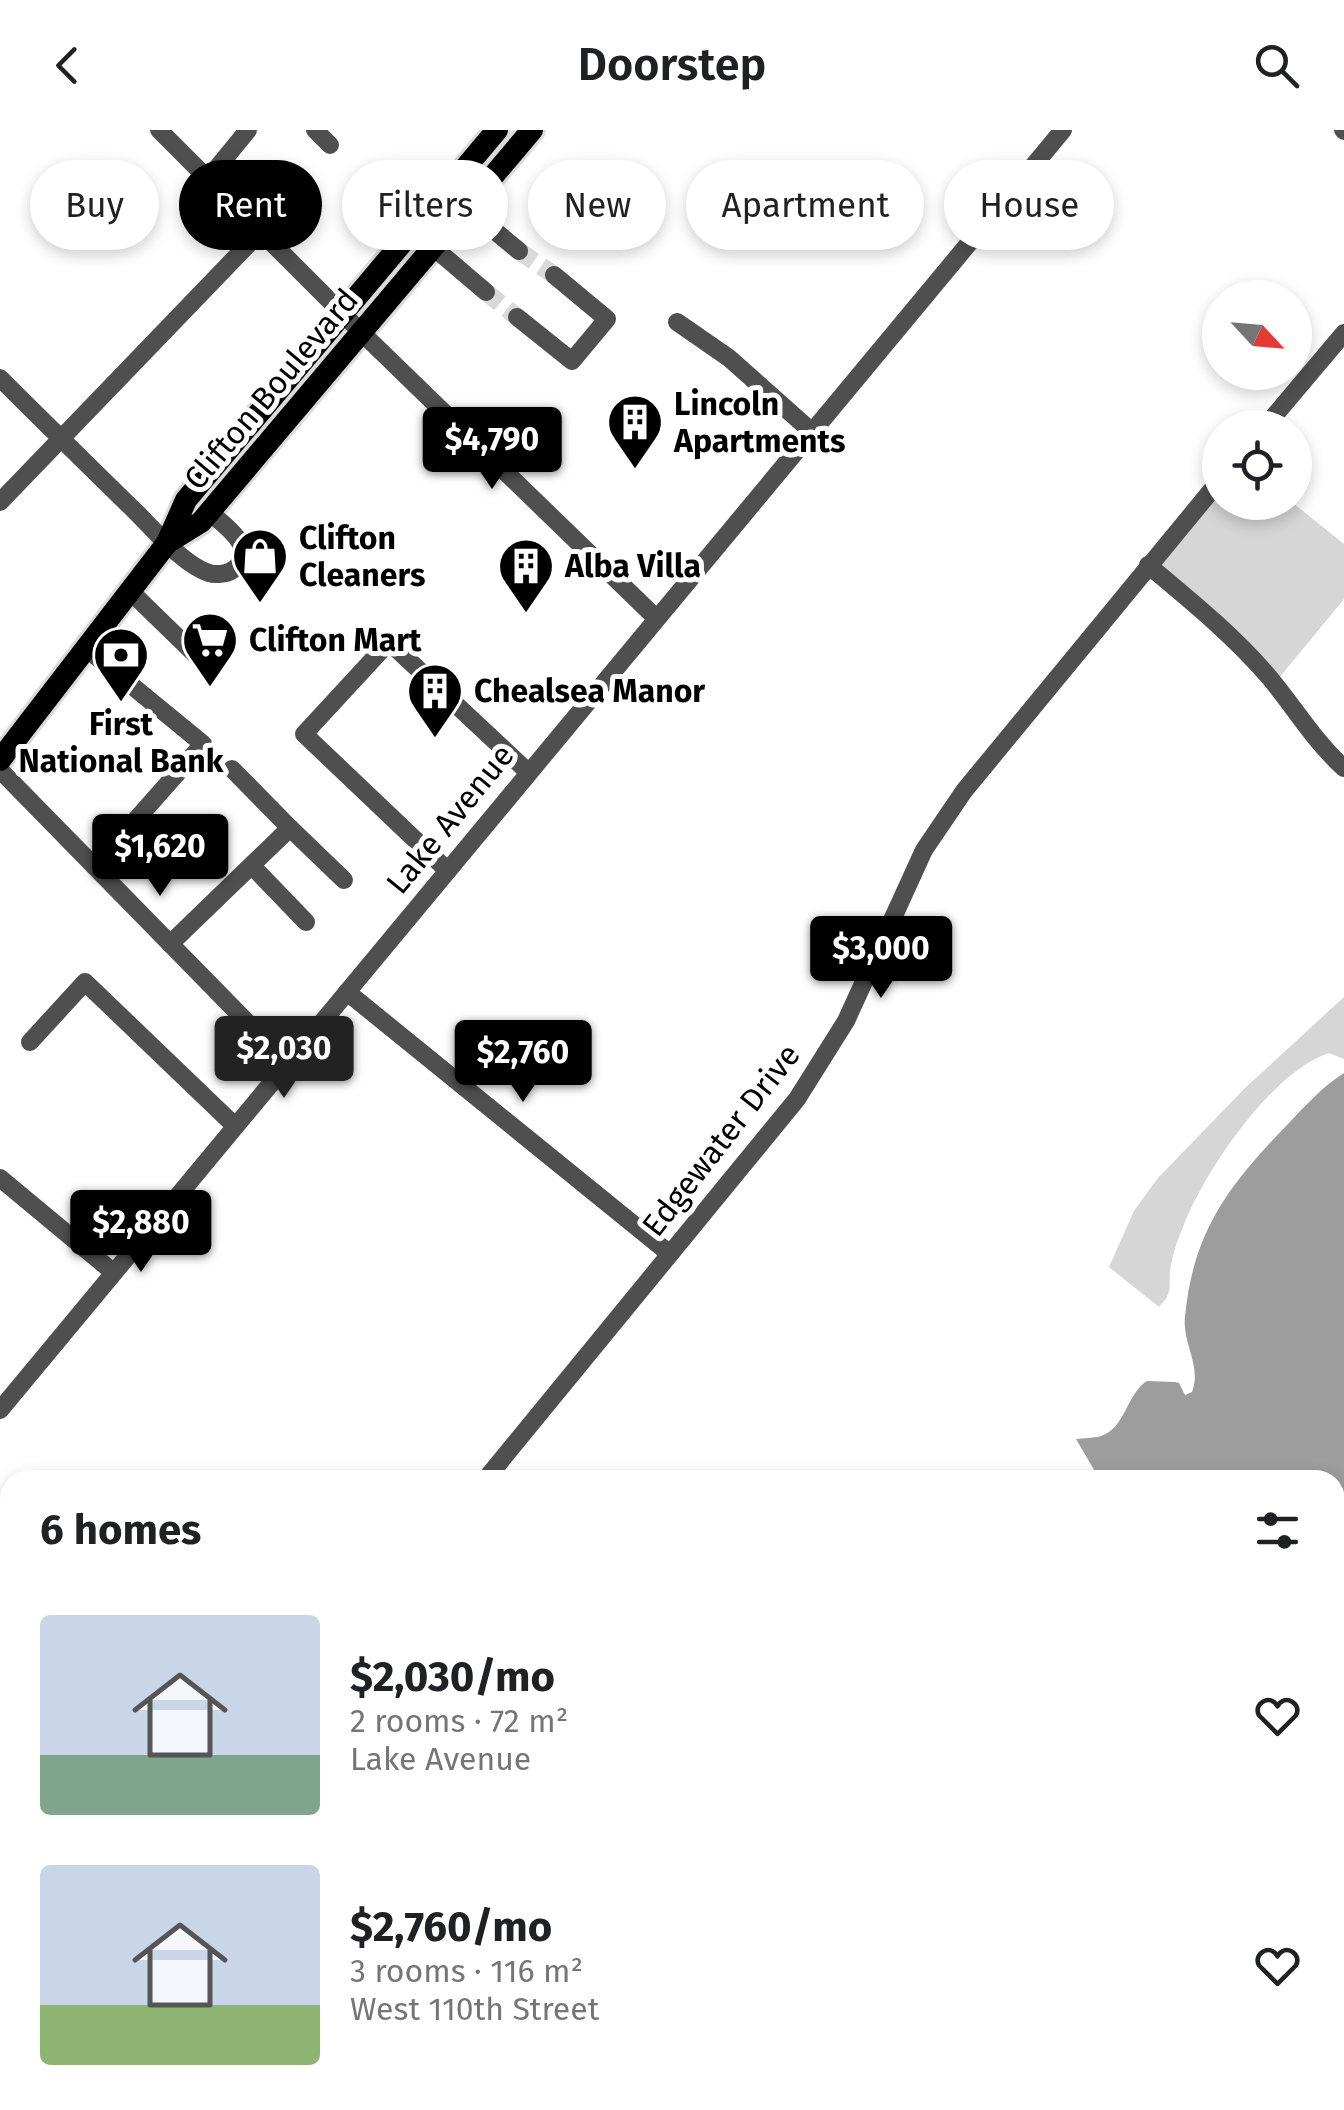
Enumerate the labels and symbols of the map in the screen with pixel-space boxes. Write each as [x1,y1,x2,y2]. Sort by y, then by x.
north arrow [1202,280,1312,390]
street label: Clifton Boulevard [176,281,366,497]
place label: Lincoln Apartments [673,385,845,460]
building icon: Lincoln Apartments [605,392,665,471]
pin: $4,790 [411,407,573,492]
place label: Clifton Cleaners [299,519,425,594]
shop icon: Clifton Cleaners [230,526,290,605]
building icon: Alba Villa [496,536,556,615]
place label: Alba Villa [564,547,701,585]
supermarket icon: Clifton Mart [180,610,240,689]
place label: Clifton Mart [249,621,422,659]
bank icon: First National Bank [91,625,151,704]
building icon: Chealsea Manor [405,661,465,740]
place label: Chealsea Manor [474,672,705,710]
place label: First National Bank [19,705,224,780]
street label: Lake Avenue [378,737,522,901]
pin: $1,620 [79,814,241,899]
pin: $3,000 [800,916,962,1001]
pin: $2,030 [203,1016,365,1101]
pin: $2,760 [442,1020,604,1105]
street label: Edgewater Drive [634,1036,808,1244]
pin: $2,880 [60,1190,222,1275]

